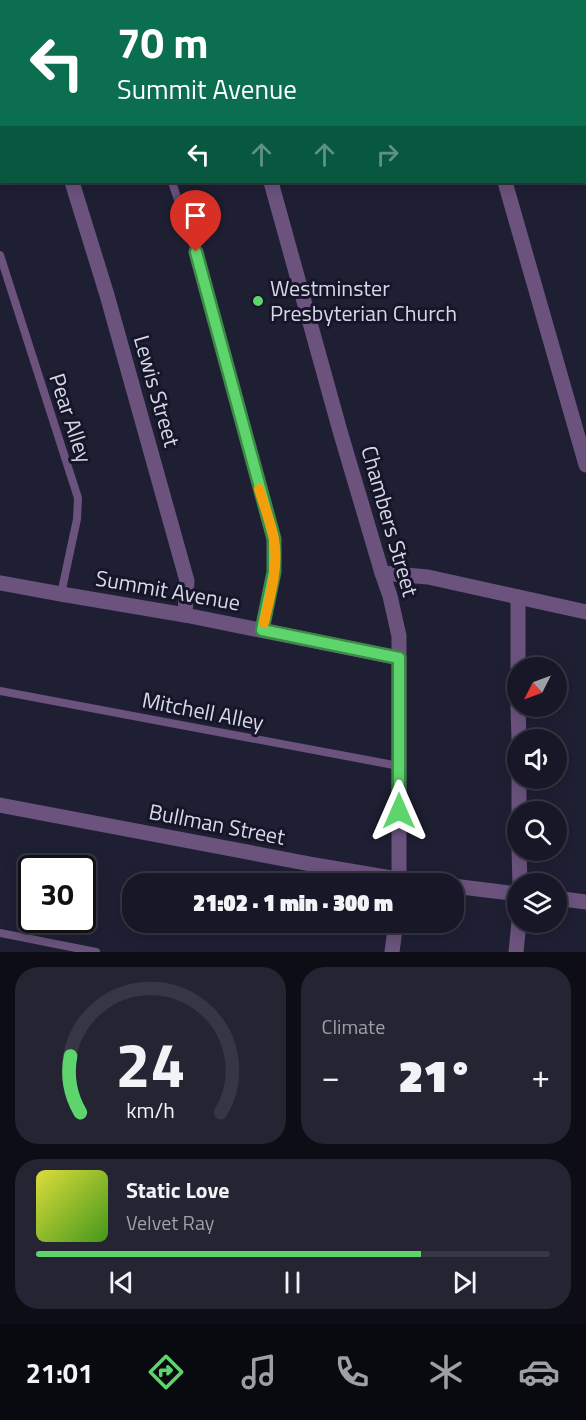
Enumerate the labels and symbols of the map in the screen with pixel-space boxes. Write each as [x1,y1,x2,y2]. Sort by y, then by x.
pin [170,190,221,252]
place label: Westminster Presbyterian Church [270,271,457,330]
marker: Westminster Presbyterian Church [251,294,265,308]
street label: Lewis Street [125,331,189,451]
street label: Pear Alley [41,369,102,468]
street label: Chambers Street [352,442,428,601]
street label: Summit Avenue [93,561,243,619]
north arrow [507,657,567,717]
street label: Mitchell Alley [139,683,267,740]
position arrow [367,779,431,843]
street label: Bullman Street [146,794,288,854]
speed limit sign: 30 [18,855,96,933]

